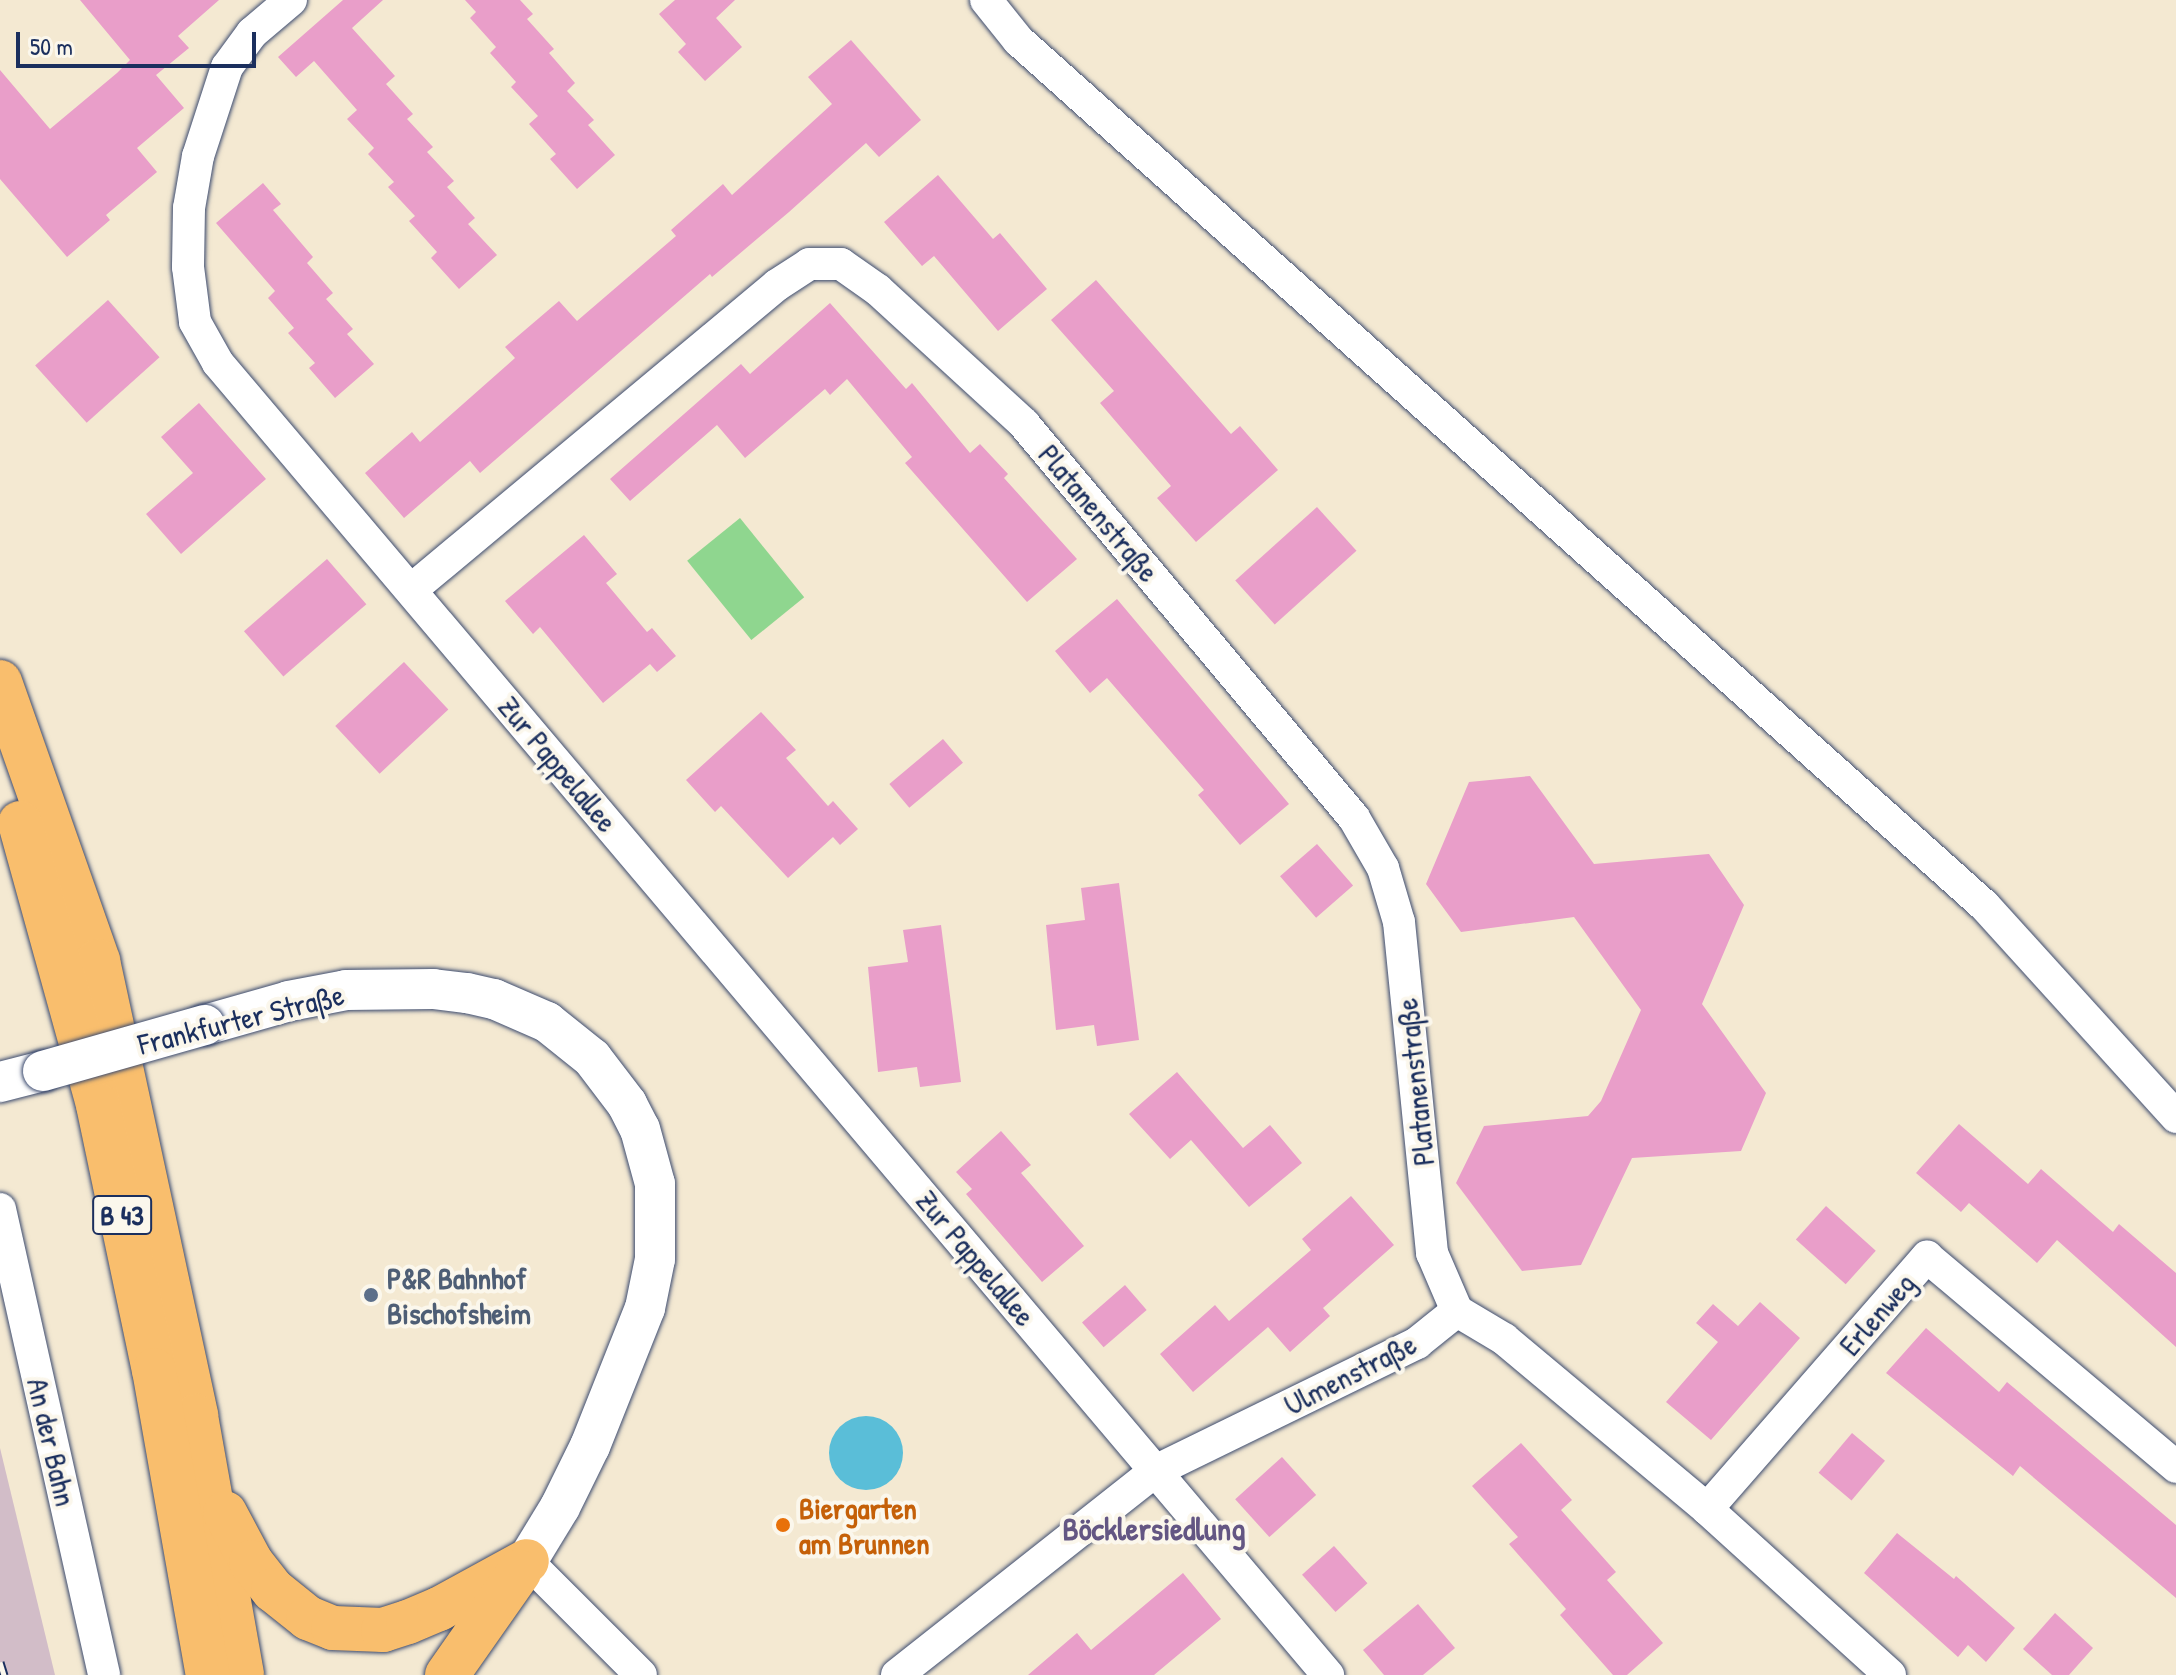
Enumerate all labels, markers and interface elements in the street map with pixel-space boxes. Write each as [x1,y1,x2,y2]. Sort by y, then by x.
scale bar [20,16,260,66]
text: 50 m [30,30,73,62]
street label: Platanenstraße [1031,437,1167,589]
street label: Zur Pappelallee [491,689,625,839]
street label: Frankfurter Straße [134,976,348,1062]
street label: Platanenstraße [1388,996,1442,1168]
street label: Zur Pappelallee [909,1183,1043,1333]
road number: B 43 [92,1191,152,1239]
place label: P&R Bahnhof Bischofsheim [387,1260,531,1330]
street label: Erlenweg [1831,1265,1923,1363]
marker: P&R Bahnhof Bischofsheim [362,1286,380,1304]
street label: Ulmenstraße [1278,1325,1422,1423]
street label: An der Bahn [20,1374,84,1510]
place label: Biergarten am Brunnen [799,1490,929,1560]
district label: Böcklersiedlung [1062,1510,1246,1548]
marker: Biergarten am Brunnen [774,1516,792,1534]

